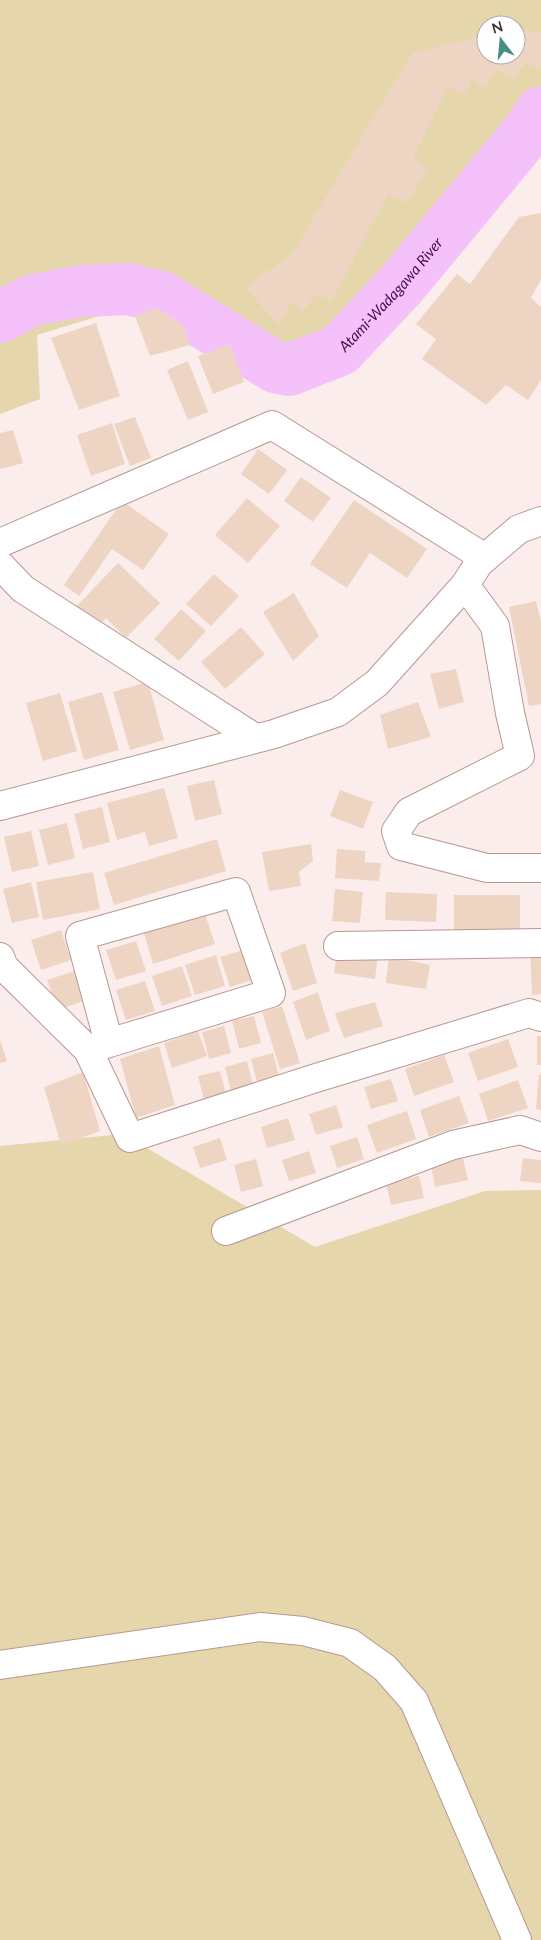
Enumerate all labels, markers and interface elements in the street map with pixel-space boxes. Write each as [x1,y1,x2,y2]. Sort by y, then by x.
north arrow [476,15,526,65]
text: N [490,17,505,37]
water label: Atami-Wadagawa River [334,233,446,356]

